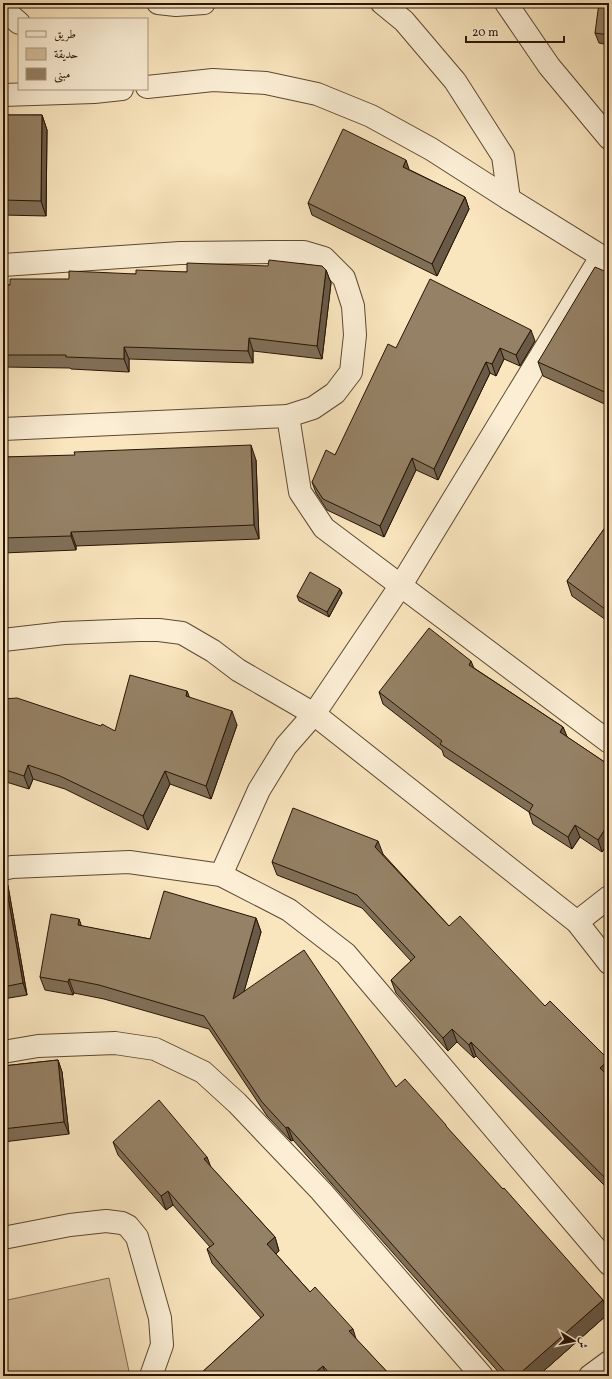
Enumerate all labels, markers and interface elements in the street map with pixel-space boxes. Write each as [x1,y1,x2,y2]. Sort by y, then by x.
legend [18,18,148,90]
scale bar [466,18,564,44]
text: 20 m [472,25,499,41]
text: طريق [54,27,76,43]
text: حديقة [54,47,78,63]
text: مبنى [54,67,70,83]
north arrow [554,1321,594,1361]
text: ش [574,1336,591,1349]

